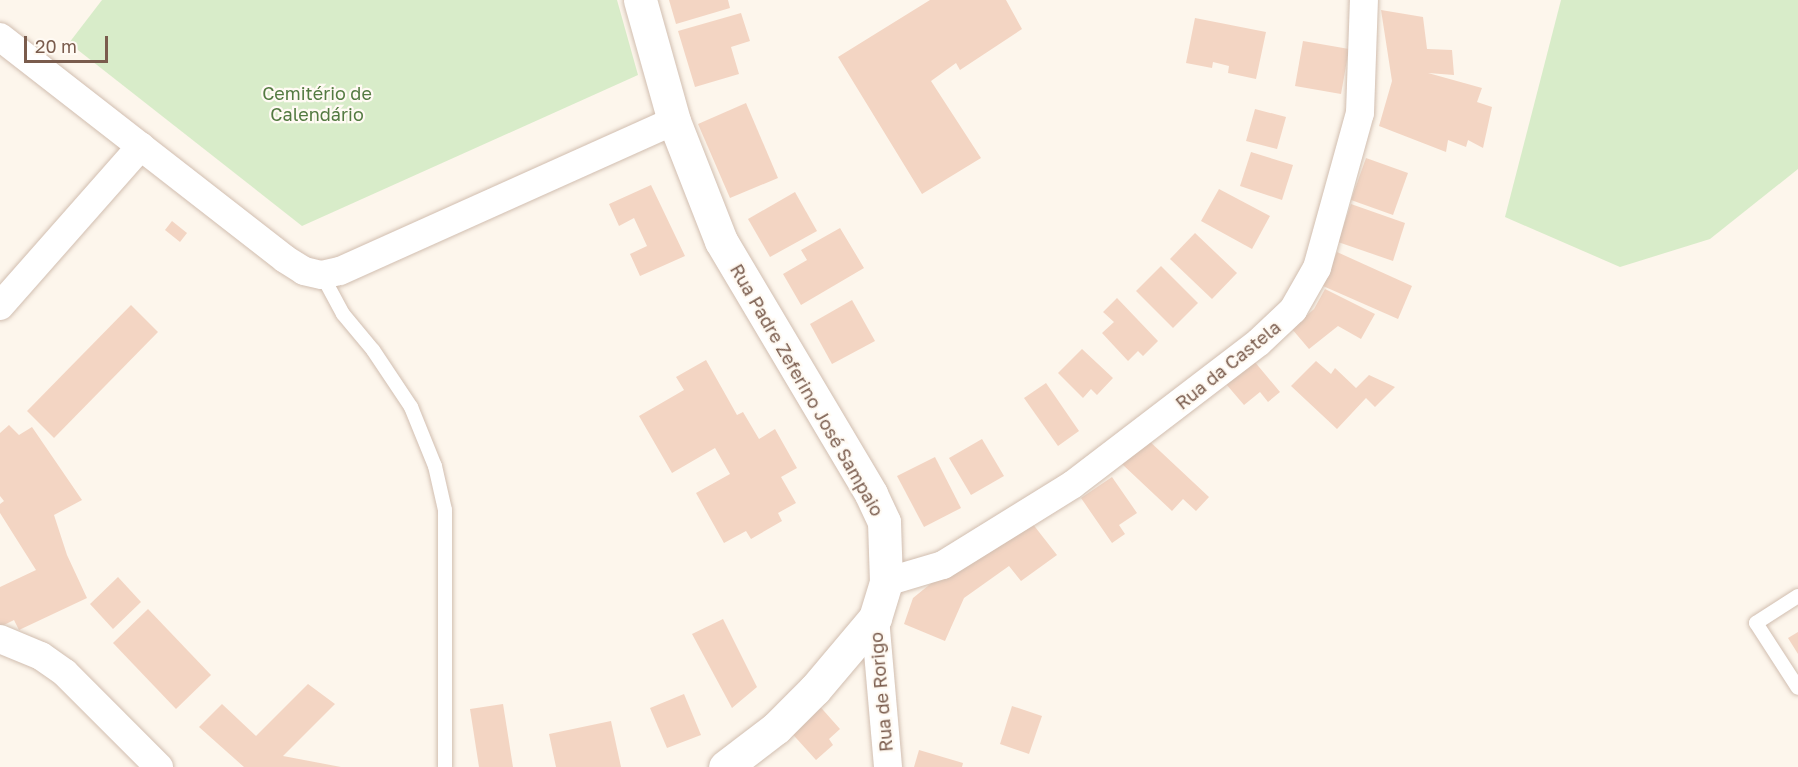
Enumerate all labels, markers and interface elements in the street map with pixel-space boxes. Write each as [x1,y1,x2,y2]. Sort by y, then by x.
scale bar [27,24,111,62]
text: 20 m [35,35,77,57]
park label: Cemitério de Calendário [262,83,372,125]
street label: Rua Padre Zeferino José Sampaio [726,260,888,520]
street label: Rua da Castela [1171,316,1285,414]
street label: Rua de Rorigo [865,631,897,753]

